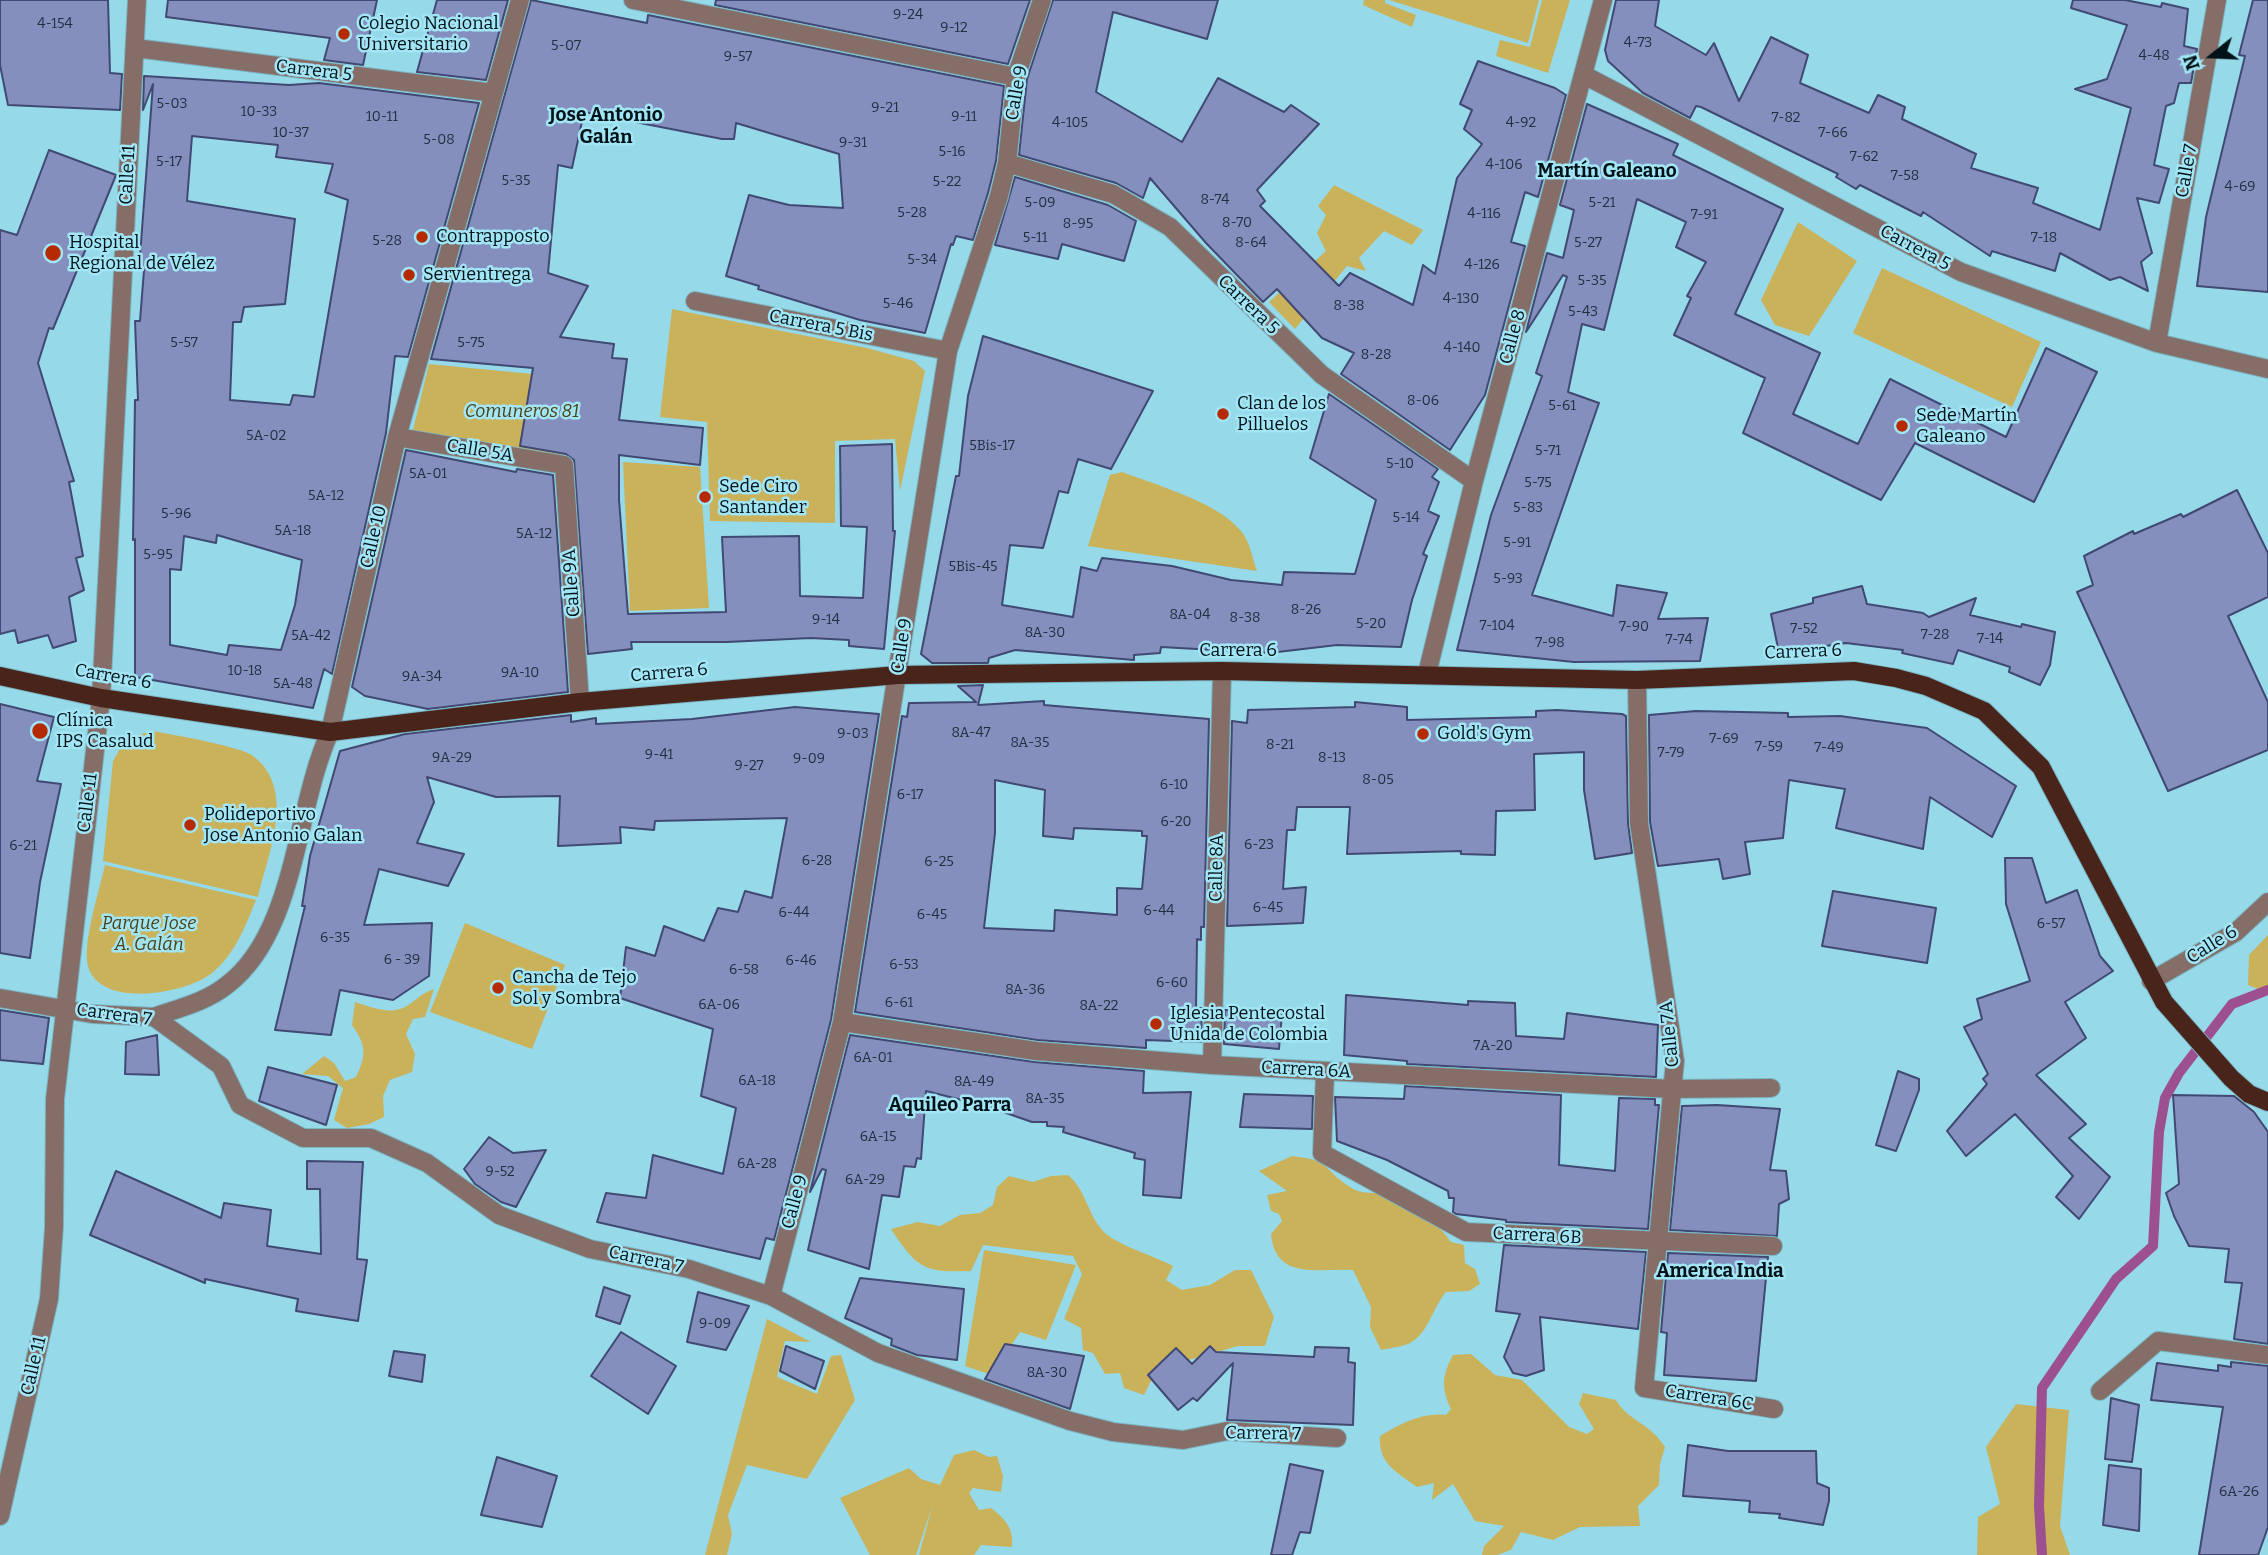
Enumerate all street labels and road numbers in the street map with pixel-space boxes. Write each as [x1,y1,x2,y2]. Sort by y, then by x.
street label: Carrera 5 [275,56,353,86]
street label: Calle 9 [1002,64,1032,122]
street label: Calle 7 [2172,143,2202,199]
street label: Calle 11 [116,145,140,205]
street label: Carrera 5 [1876,220,1954,276]
street label: Carrera 5 [1213,271,1283,339]
street label: Carrera 5 Bis [767,305,875,347]
street label: Calle 8 [1495,307,1531,367]
street label: Calle 5A [445,435,515,467]
street label: Calle 10 [356,504,392,570]
street label: Calle 9A [559,548,585,618]
street label: Calle 9 [887,617,917,675]
street label: Carrera 6 [1199,640,1277,662]
street label: Carrera 6 [1764,640,1842,664]
street label: Carrera 6 [629,659,709,687]
street label: Carrera 6 [73,660,153,694]
street label: Calle 11 [74,772,102,834]
street label: Calle 8A [1206,834,1228,902]
street label: Calle 6 [2183,921,2241,969]
street label: Carrera 7 [75,999,153,1031]
street label: Calle 7A [1656,1000,1684,1068]
street label: Carrera 6A [1260,1057,1352,1083]
street label: Calle 9 [777,1172,813,1232]
street label: Carrera 6B [1492,1223,1582,1249]
street label: Carrera 7 [607,1242,685,1278]
street label: Calle 11 [17,1335,51,1397]
street label: Carrera 6C [1663,1380,1755,1416]
street label: Carrera 7 [1225,1423,1301,1445]

